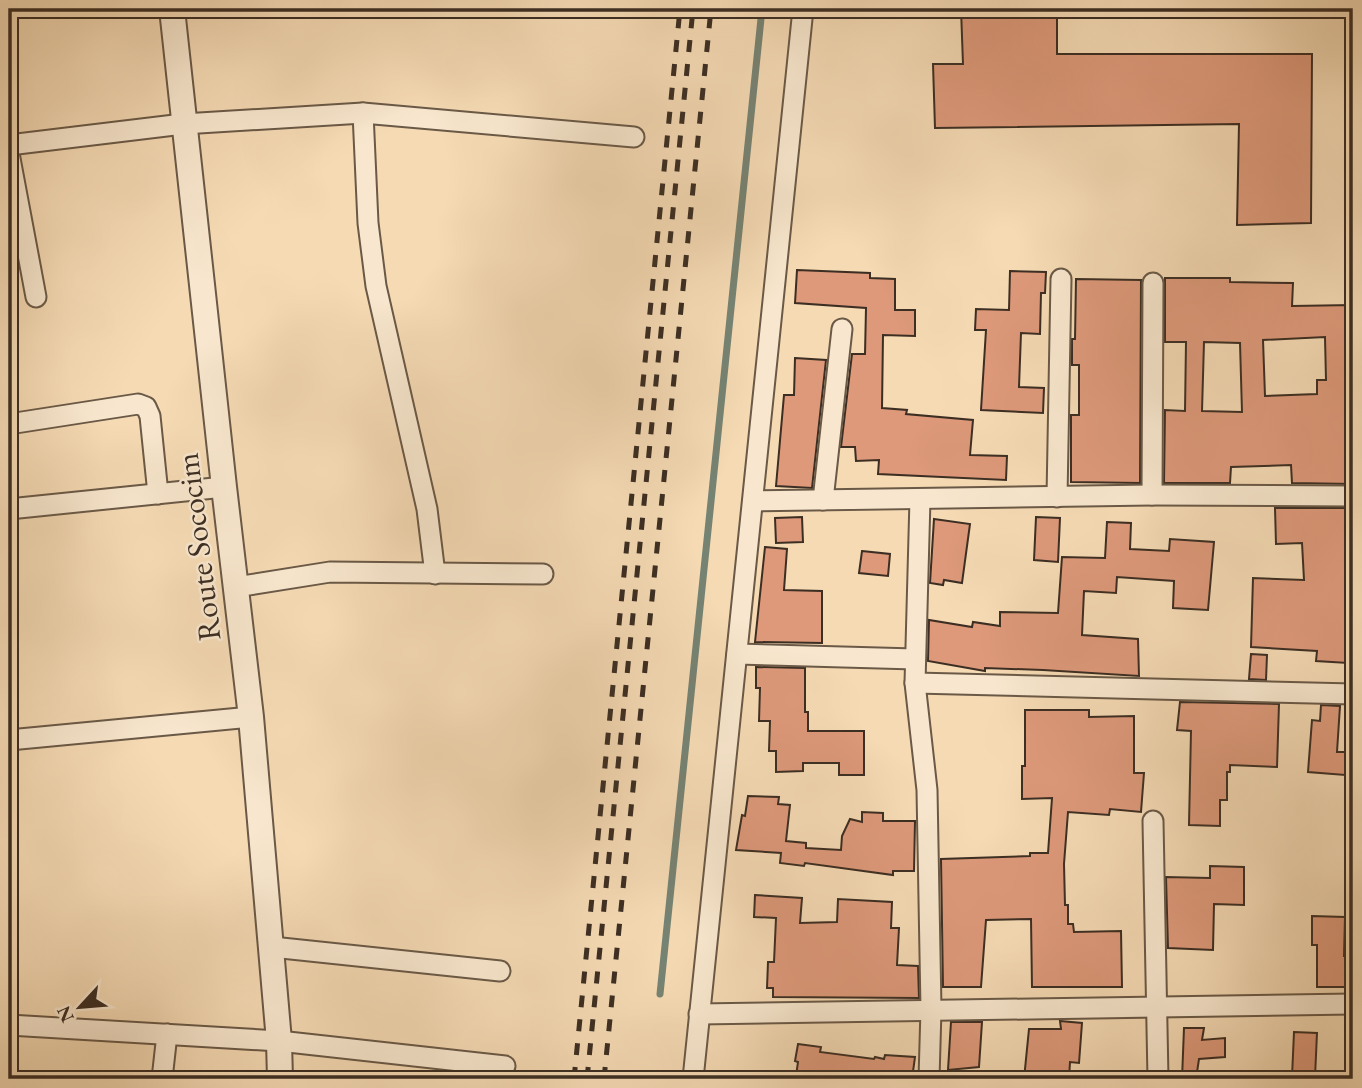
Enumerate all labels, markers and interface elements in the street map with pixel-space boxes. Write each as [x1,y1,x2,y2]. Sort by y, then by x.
street label: Route Sococim [166,450,230,643]
north arrow [46,972,116,1042]
text: N [50,1001,80,1027]

